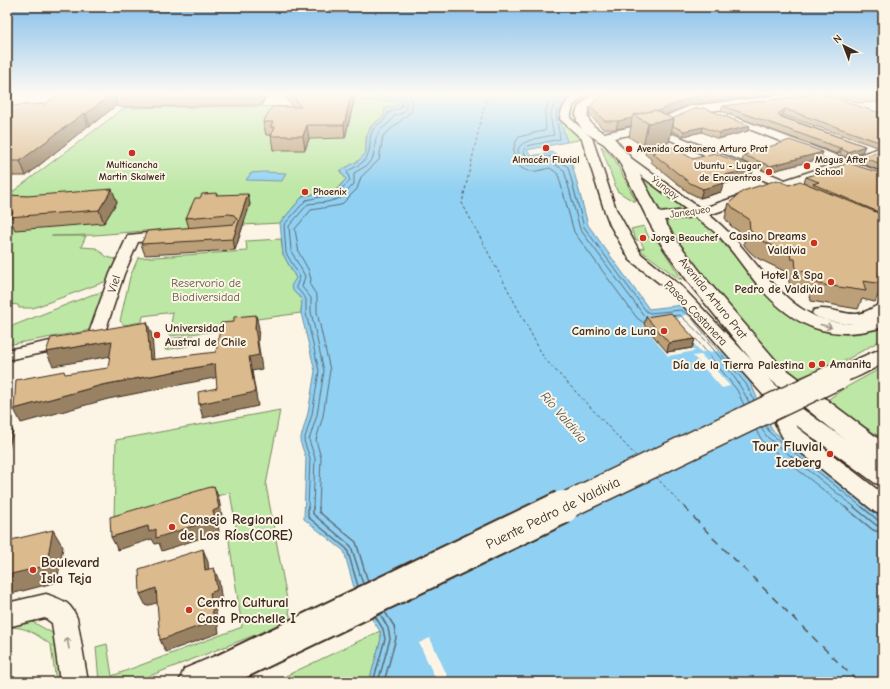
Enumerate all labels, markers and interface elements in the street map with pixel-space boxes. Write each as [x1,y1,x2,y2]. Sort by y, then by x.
north arrow [824,26,864,66]
text: N [831,32,845,46]
marker: Almacén Fluvial [541,143,551,153]
place label: Avenida Costanera Arturo Prat [637,143,768,155]
marker: Avenida Costanera Arturo Prat [624,144,634,154]
marker: Multicancha Martin Skalweit [127,148,137,158]
place label: Almacén Fluvial [513,154,580,166]
place label: Magus After School [815,154,867,178]
place label: Multicancha Martin Skalweit [99,159,166,183]
place label: Ubuntu - Lugar de Encuentros [694,160,761,184]
marker: Magus After School [802,161,812,171]
marker: Ubuntu - Lugar de Encuentros [764,167,774,177]
street label: Yungay [649,174,682,203]
place label: Phoenix [313,186,347,198]
marker: Phoenix [300,187,310,197]
street label: Janequeo [669,203,711,221]
place label: Casino Dreams Valdivia [729,229,806,257]
place label: Jorge Beauchef [651,232,719,244]
marker: Jorge Beauchef [638,233,648,243]
marker: Casino Dreams Valdivia [809,238,819,248]
street label: Avenida Arturo Prat [676,254,751,342]
place label: Hotel & Spa Pedro de Valdivia [734,268,823,296]
street label: Viel [105,273,123,295]
park label: Reservorio de Biodiversidad [171,276,241,304]
marker: Hotel & Spa Pedro de Valdivia [826,277,836,287]
street label: Paseo Costanera [661,278,731,348]
place label: Universidad Austral de Chile [165,321,246,349]
one-way arrow [819,323,832,331]
place label: Camino de Luna [572,324,656,338]
marker: Camino de Luna [659,326,669,336]
marker: Universidad Austral de Chile [152,330,162,340]
place label: Amanita [830,357,871,371]
place label: Día de la Tierra Palestina [673,358,804,372]
marker: Amanita [817,359,827,369]
marker: Día de la Tierra Palestina [807,360,817,370]
water label: Río Valdivia [538,388,590,446]
place label: Tour Fluvial Iceberg [752,438,822,471]
marker: Tour Fluvial Iceberg [825,449,835,459]
street label: Puente Pedro de Valdivia [483,473,623,553]
place label: Consejo Regional de Los Ríos(CORE) [180,511,293,544]
marker: Consejo Regional de Los Ríos(CORE) [167,522,177,532]
place label: Boulevard Isla Teja [41,554,100,587]
marker: Boulevard Isla Teja [28,565,38,575]
place label: Centro Cultural Casa Prochelle I [197,594,296,627]
marker: Centro Cultural Casa Prochelle I [184,605,194,615]
one-way arrow [64,637,72,650]

